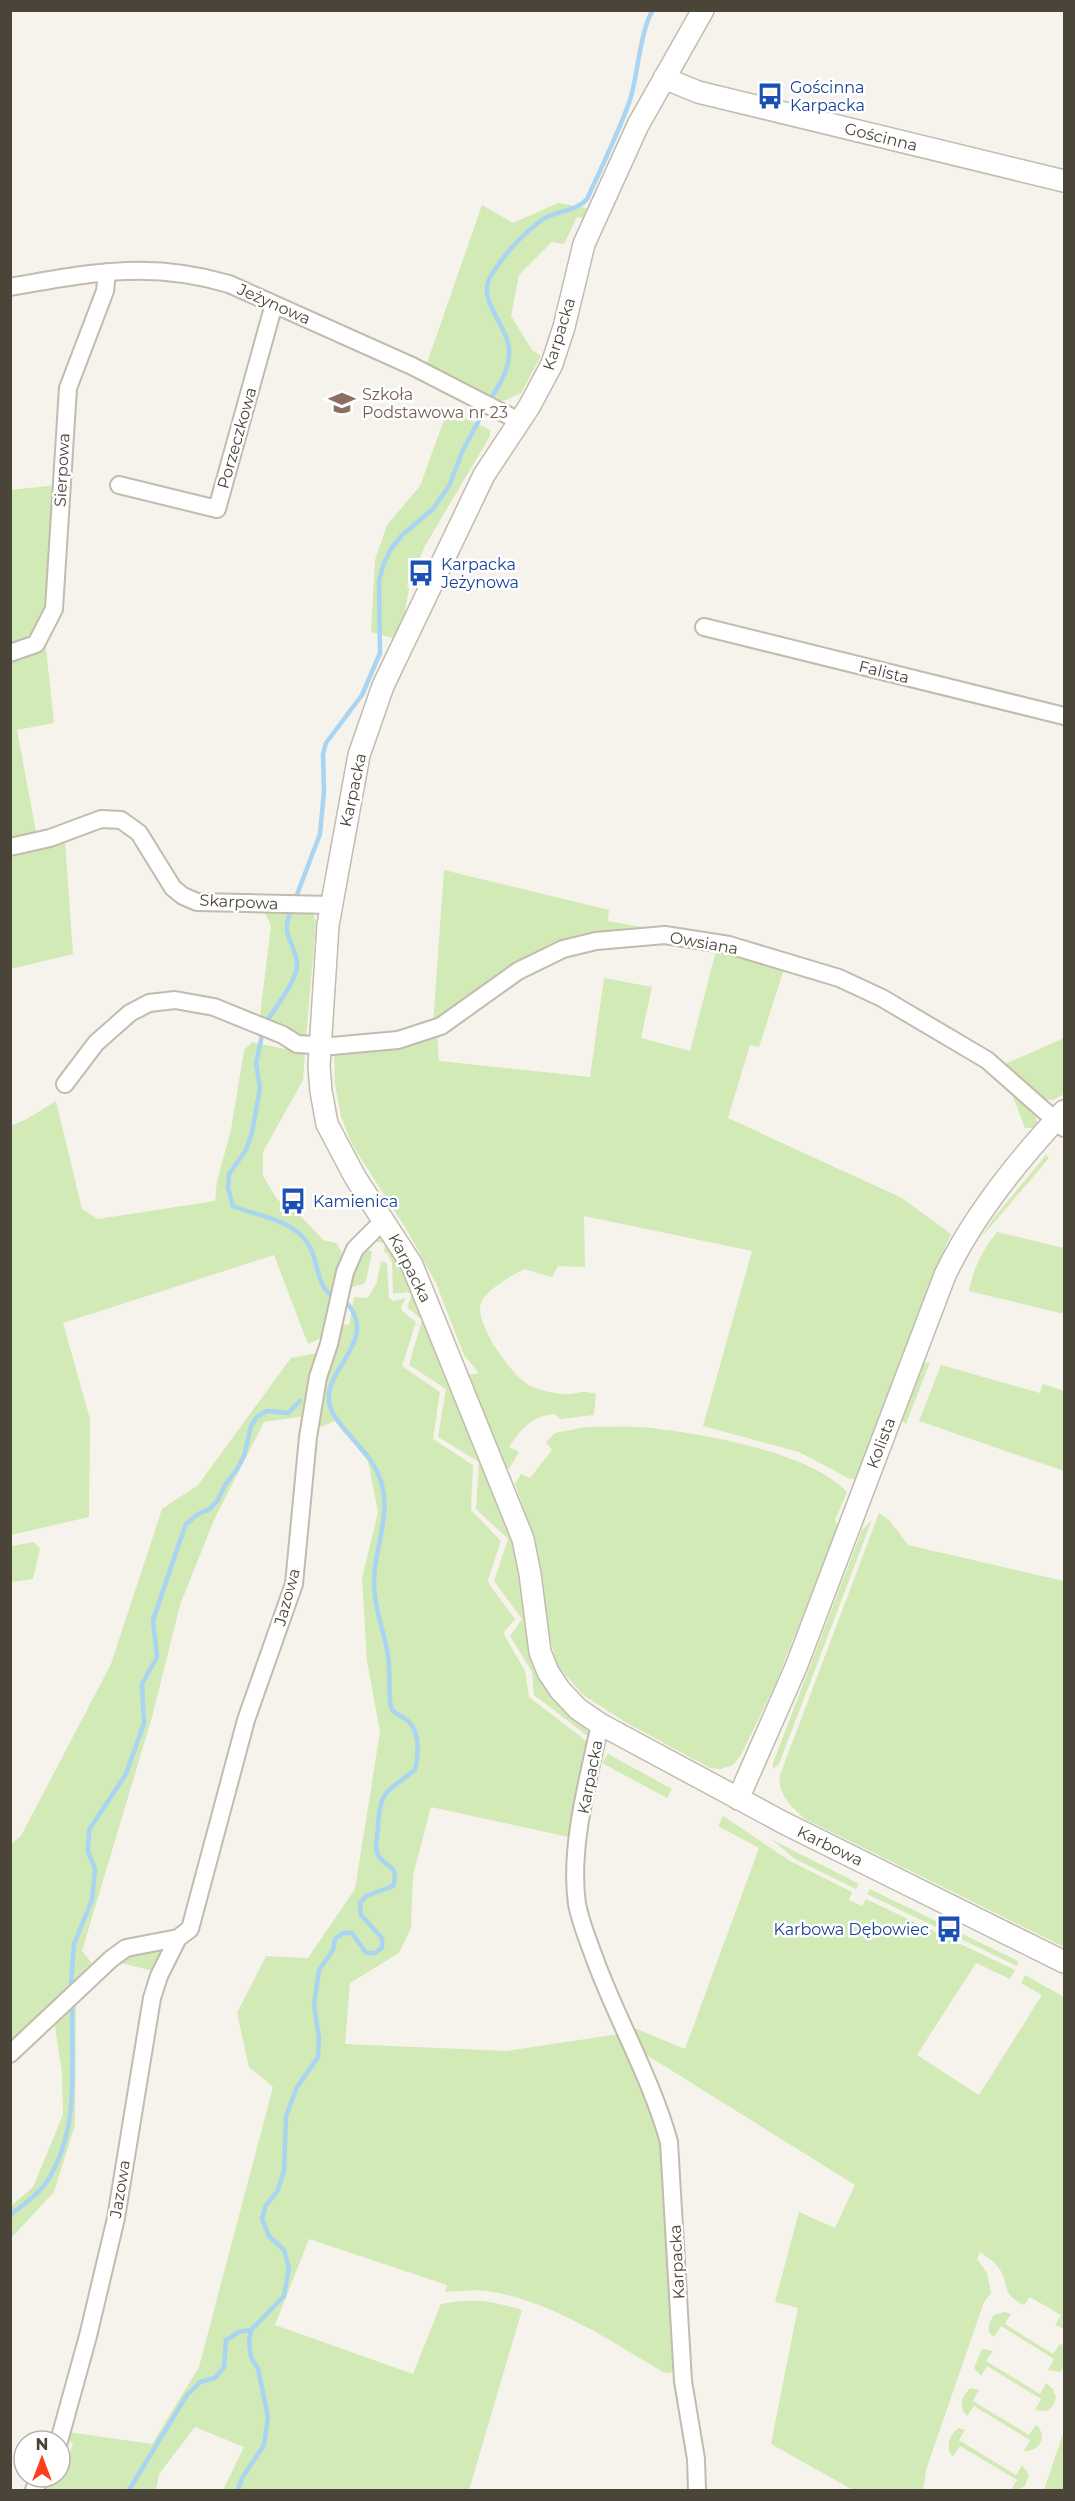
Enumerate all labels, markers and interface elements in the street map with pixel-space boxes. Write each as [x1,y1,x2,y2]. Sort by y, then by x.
place label: Gościnna Karpacka [790,78,865,115]
bus stop icon: Gościnna Karpacka [755,81,785,111]
street label: Gościnna [843,119,919,155]
street label: Jeżynowa [234,279,313,329]
street label: Karpacka [539,295,579,373]
street label: Porzeczkowa [213,385,261,491]
place label: Szkoła Podstawowa nr 23 [362,385,508,422]
school or university icon: Szkoła Podstawowa nr 23 [327,388,357,418]
street label: Sierpowa [51,433,73,507]
place label: Karpacka Jeżynowa [440,555,519,592]
bus stop icon: Karpacka Jeżynowa [406,558,436,588]
street label: Falista [857,657,911,687]
street label: Karpacka [336,751,370,829]
street label: Skarpowa [199,890,279,914]
street label: Owsiana [668,928,740,958]
bus stop icon: Kamienica [278,1186,308,1216]
place label: Kamienica [313,1192,398,1211]
street label: Karpacka [385,1230,435,1306]
street label: Kolista [863,1415,899,1471]
street label: Jazowa [270,1566,304,1629]
street label: Karpacka [574,1738,606,1816]
street label: Karbowa [794,1822,866,1870]
bus stop icon: Karbowa Dębowiec [934,1914,964,1944]
place label: Karbowa Dębowiec [774,1920,929,1939]
street label: Jazowa [106,2159,134,2220]
street label: Karpacka [666,2224,688,2300]
north arrow [12,2429,72,2489]
text: N [36,2435,48,2454]

